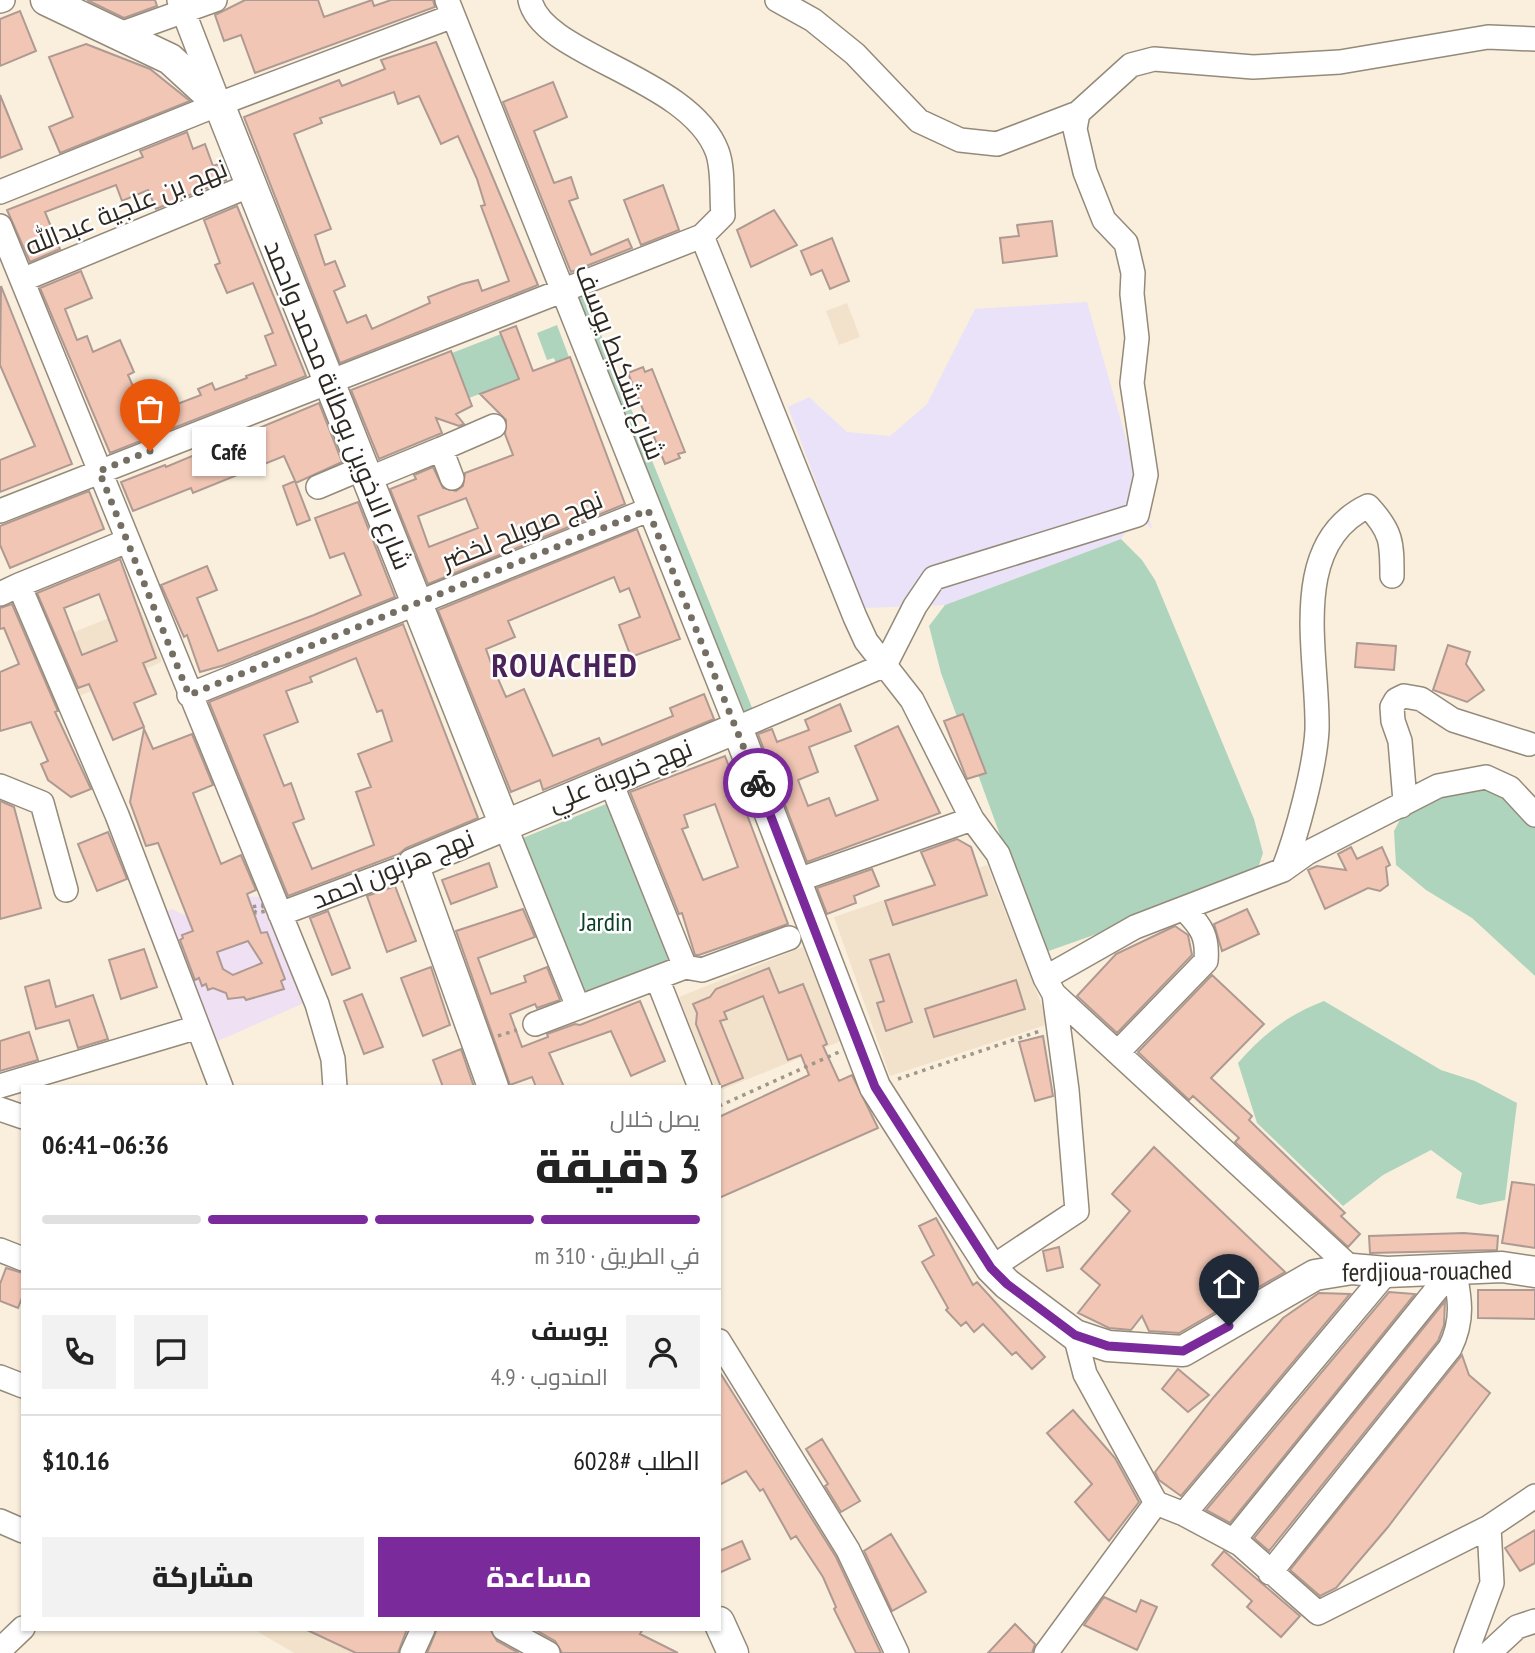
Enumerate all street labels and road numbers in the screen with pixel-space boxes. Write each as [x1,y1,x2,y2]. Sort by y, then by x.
street label: نهج بن علجية عبدالله [20,151,232,263]
street label: شارع الاخوين بوطانة محمد واحمد [256,235,420,575]
street label: شارع بشكيط يوسف [567,259,673,465]
street label: نهج صويلح لخضر [435,482,608,579]
street label: نهج خروبة علي [543,731,699,823]
street label: نهج هرنون احمد [307,821,479,917]
street label: ferdjioua-rouached [1342,1253,1512,1288]

